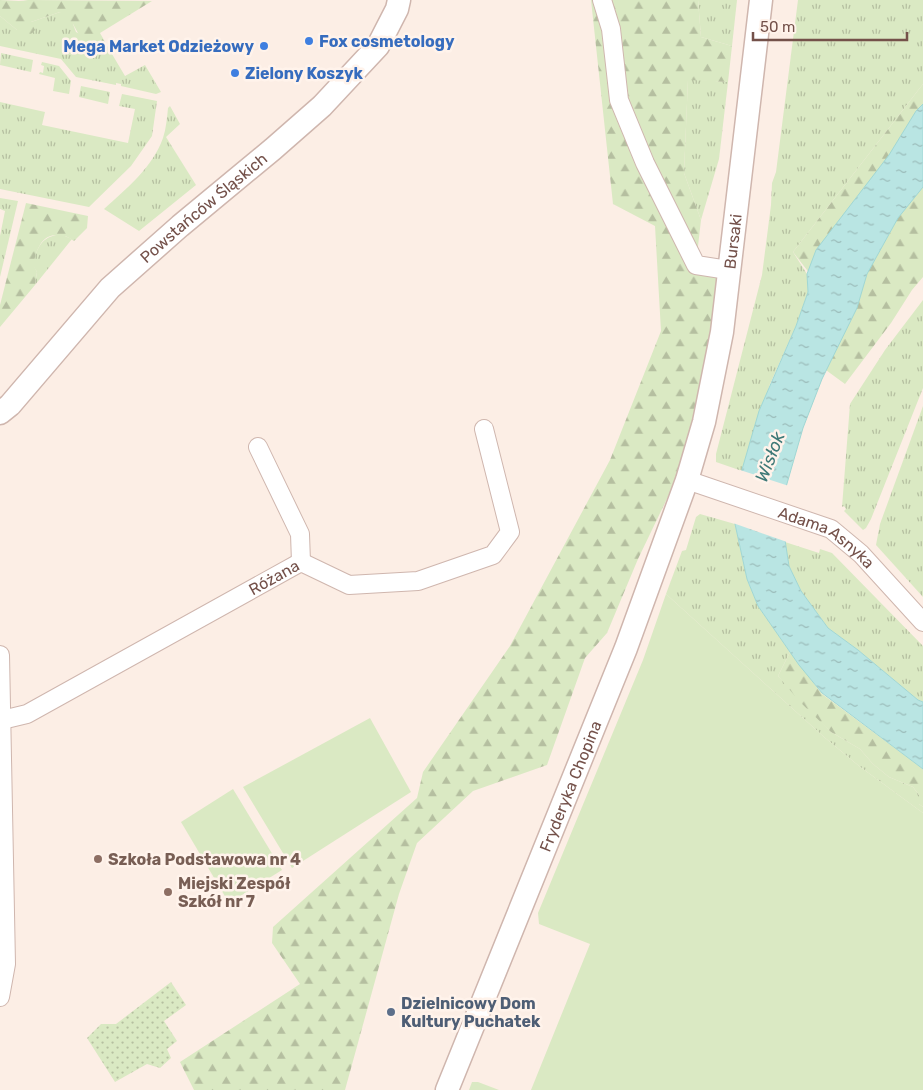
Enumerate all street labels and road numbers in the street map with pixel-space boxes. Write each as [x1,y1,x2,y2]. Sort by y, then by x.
street label: Powstańców Śląskich [136,149,271,267]
street label: Bursaki [720,213,746,270]
street label: Adama Asnyka [776,503,878,572]
street label: Różana [245,556,303,599]
street label: Fryderyka Chopina [536,718,606,854]

